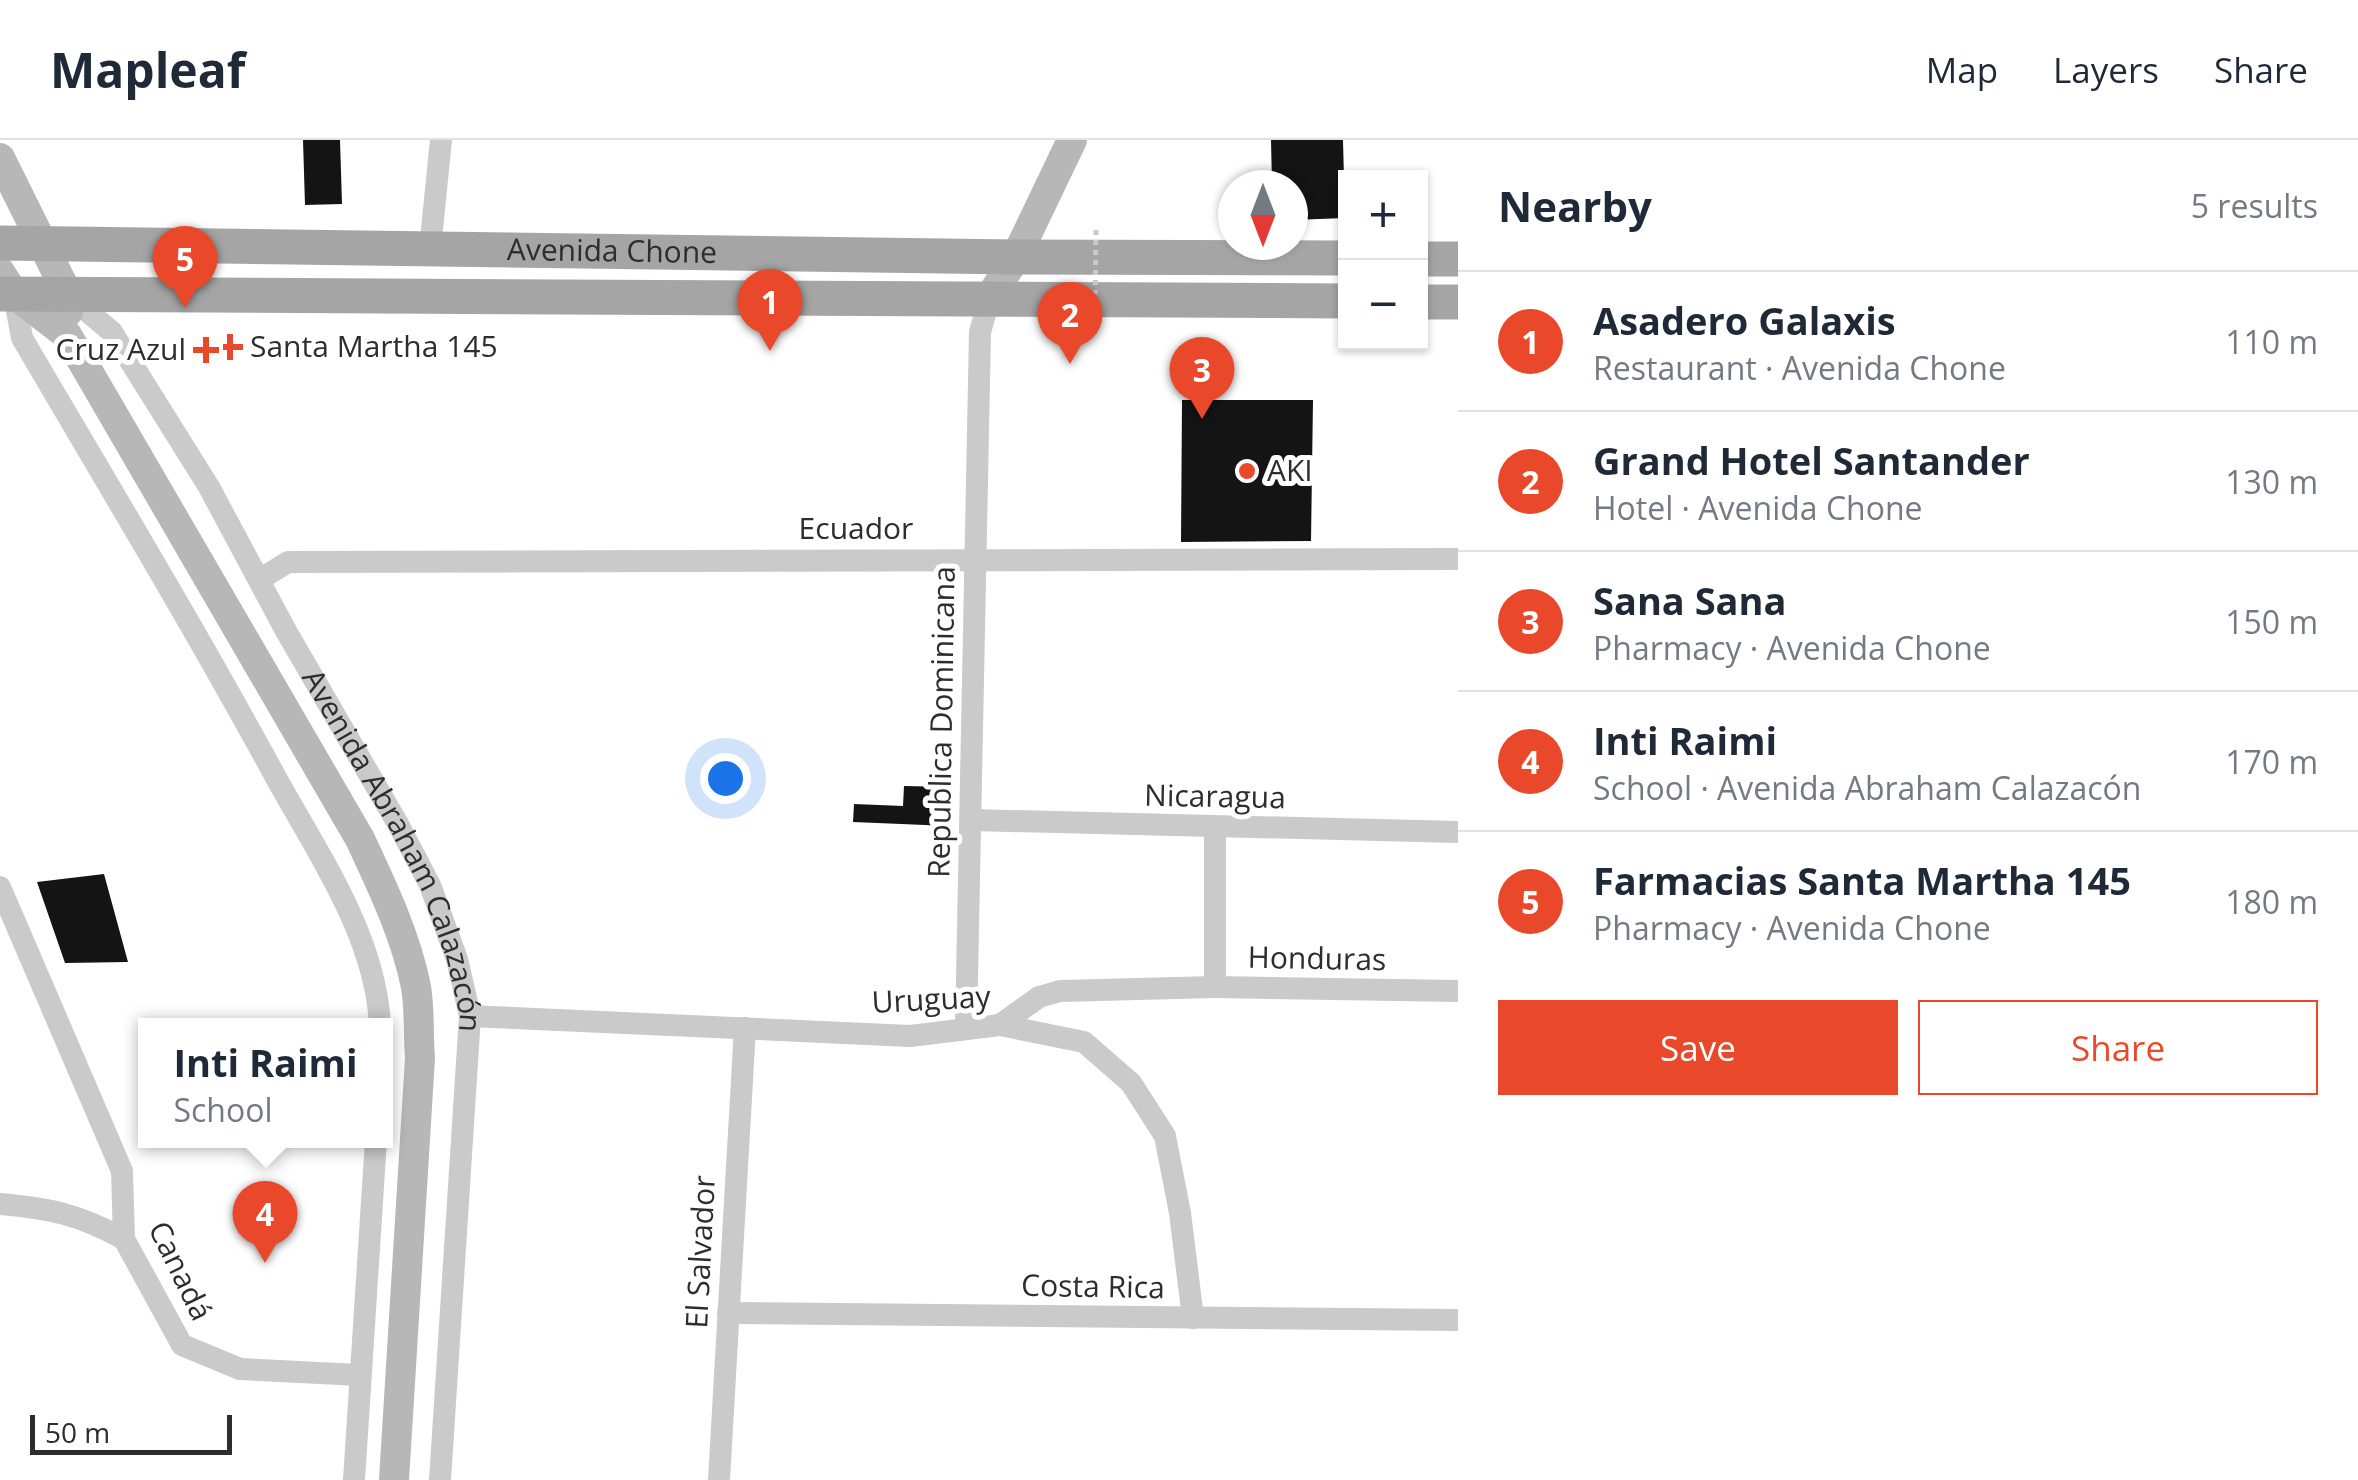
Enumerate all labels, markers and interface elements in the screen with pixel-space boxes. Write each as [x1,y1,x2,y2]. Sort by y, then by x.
text: Mapleaf [50,37,245,102]
text: Map [1926,46,1998,93]
text: Layers [2053,46,2159,93]
text: Share [2214,46,2308,93]
north arrow [1218,170,1308,260]
map controls [1338,170,1428,350]
button: + [1338,170,1428,260]
text: Nearby [1498,177,1652,234]
text: 5 results [2191,184,2318,227]
pin: 5 [152,226,218,308]
street label: Avenida Chone [507,228,717,272]
button: − [1338,260,1428,350]
pin: 1 [738,268,802,351]
pin: 2 [1038,282,1102,364]
text: Asadero Galaxis [1593,294,1896,346]
text: 1 [1521,320,1540,363]
text: 110 m [2225,320,2318,363]
place label: Santa Martha 145 [250,325,498,366]
place label: Cruz Azul [56,328,186,369]
marker: Santa Martha 145 [219,336,241,358]
pin: 3 [1170,336,1234,419]
marker: Cruz Azul [195,339,217,361]
text: Restaurant · Avenida Chone [1593,346,2006,389]
text: Grand Hotel Santander [1593,434,2030,486]
place label: AKI [1267,449,1313,490]
marker: AKI [1236,460,1258,482]
text: 2 [1521,460,1540,503]
text: 130 m [2225,460,2318,503]
text: Hotel · Avenida Chone [1593,486,1923,529]
street label: Ecuador [799,507,913,548]
street label: Republica Dominicana [917,566,964,878]
text: Sana Sana [1593,574,1787,626]
text: 3 [1521,600,1540,643]
text: 150 m [2225,600,2318,643]
text: Pharmacy · Avenida Chone [1593,626,1991,669]
street label: Avenida Abraham Calazacón [293,661,492,1033]
text: Inti Raimi [1593,714,1777,766]
text: 4 [1521,740,1540,783]
text: 170 m [2225,740,2318,783]
your location [700,753,751,804]
text: School · Avenida Abraham Calazacón [1593,766,2141,809]
street label: Nicaragua [1144,774,1286,817]
text: Farmacias Santa Martha 145 [1593,854,2131,906]
text: 5 [1521,880,1540,923]
text: 180 m [2225,880,2318,923]
text: Pharmacy · Avenida Chone [1593,906,1991,949]
street label: Honduras [1247,936,1387,979]
street label: Uruguay [870,975,992,1022]
button: Save [1498,1000,1898,1095]
button: Share [1918,1000,2318,1095]
popup [138,1018,393,1148]
text: Inti Raimi [173,1036,358,1088]
text: School [173,1088,273,1131]
street label: El Salvador [675,1174,724,1329]
pin: 4 [232,1180,298,1263]
street label: Canadá [140,1214,223,1327]
street label: Costa Rica [1021,1264,1165,1307]
scale bar [30,1410,232,1454]
text: 50 m [45,1413,110,1451]

